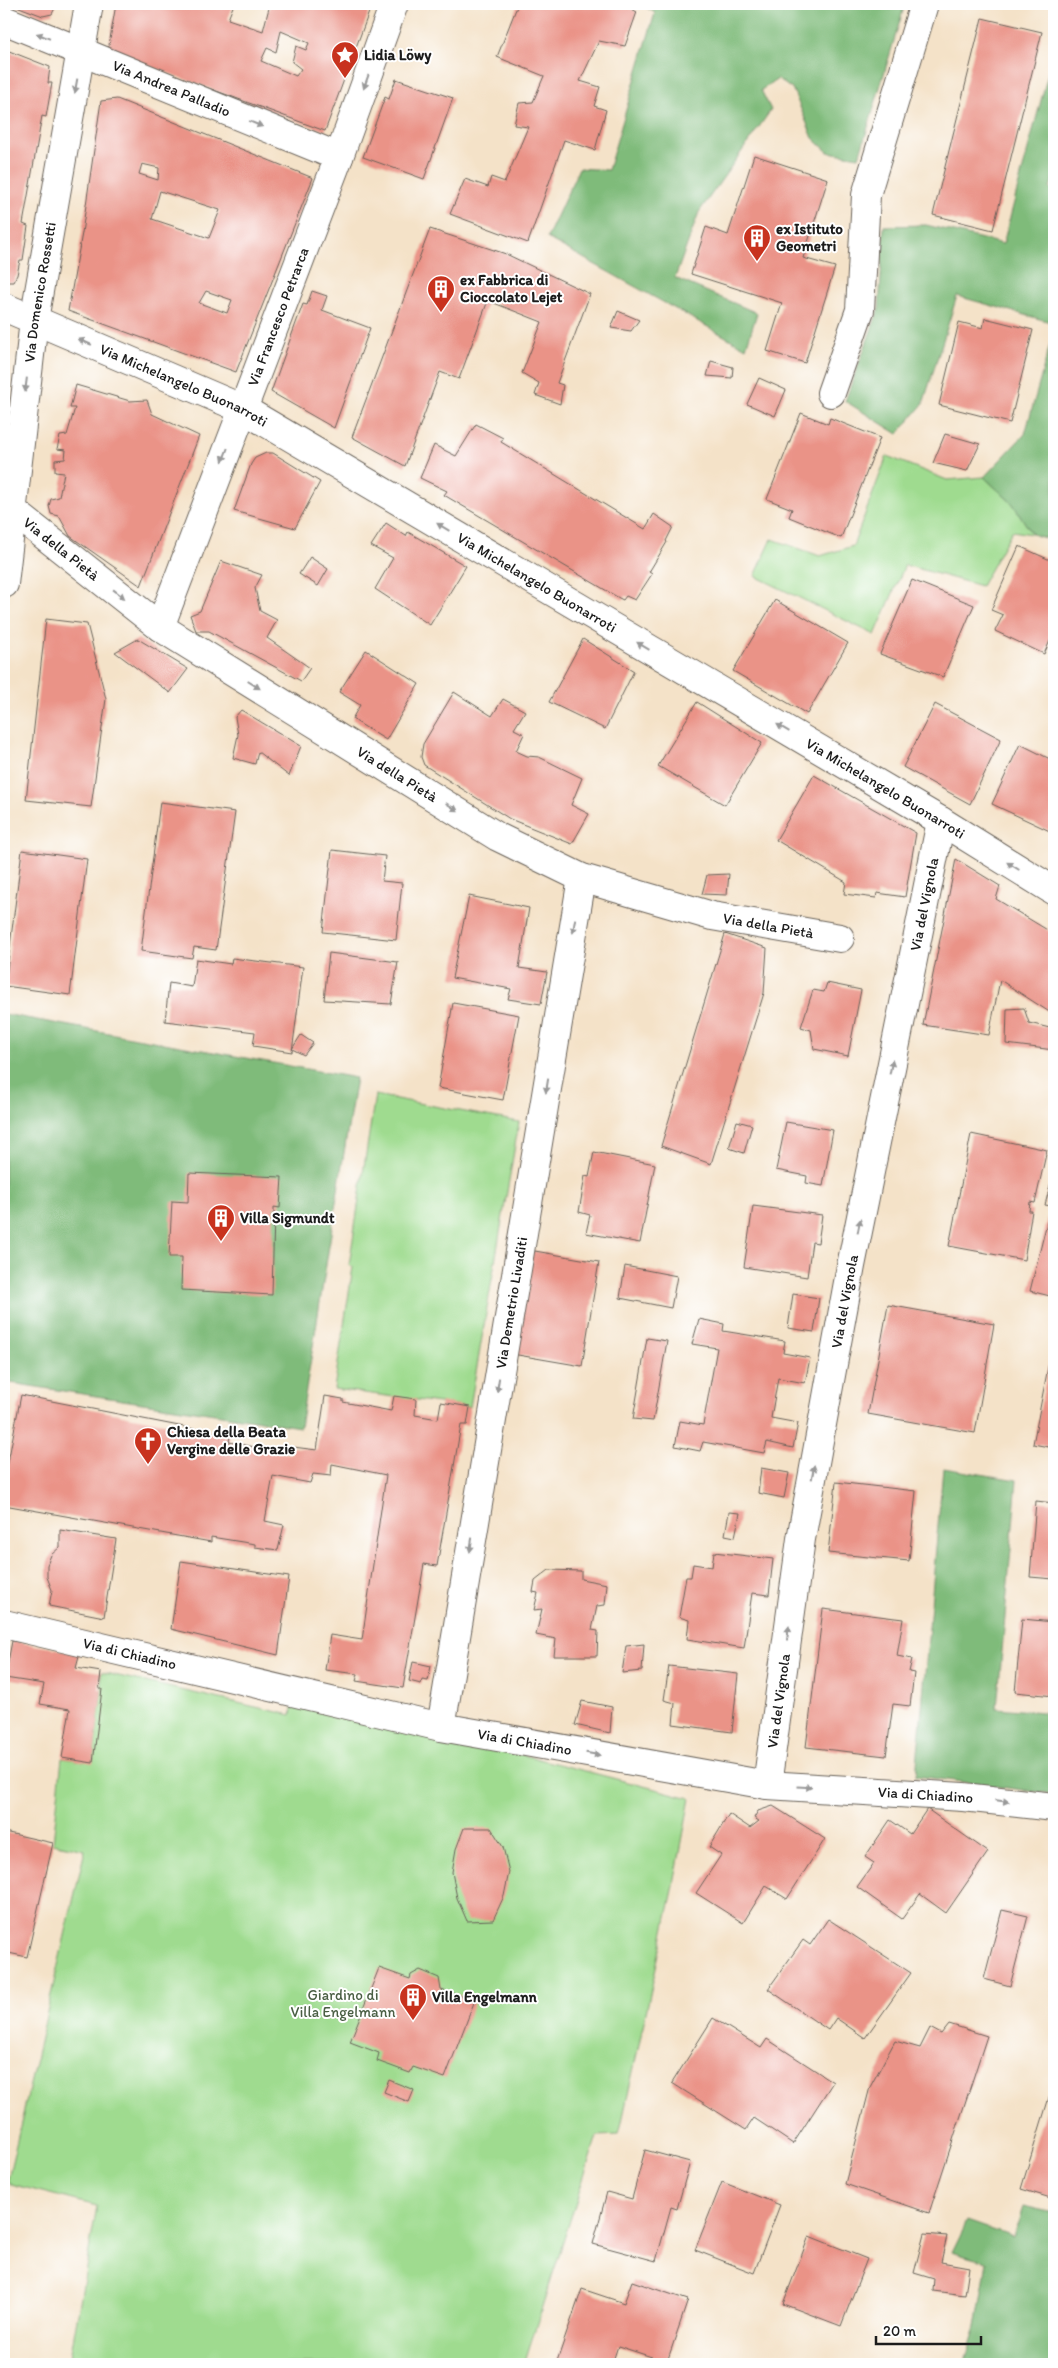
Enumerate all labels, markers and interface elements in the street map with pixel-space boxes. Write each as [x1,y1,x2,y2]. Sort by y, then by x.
one-way arrow [35,32,50,40]
place icon: Lidia Löwy [330,40,360,79]
place label: Lidia Löwy [364,46,432,65]
street label: Via Andrea Palladio [110,56,233,121]
one-way arrow [362,75,369,90]
one-way arrow [71,79,79,95]
one-way arrow [249,120,264,128]
place label: ex Istituto Geometri [776,220,843,255]
street label: Via Domenico Rossetti [20,221,60,363]
building icon: ex Istituto Geometri [742,223,772,262]
street label: Via Francesco Petrarca [244,244,313,389]
place label: ex Fabbrica di Cioccolato Lejet [460,271,563,307]
building icon: ex Fabbrica di Cioccolato Lejet [426,274,456,313]
one-way arrow [78,337,92,345]
street label: Via Michelangelo Buonarroti [97,340,271,431]
one-way arrow [22,377,30,393]
one-way arrow [221,448,229,463]
street label: Via della Pietà [20,513,103,585]
one-way arrow [437,523,450,532]
street label: Via Michelangelo Buonarroti [454,528,620,636]
one-way arrow [112,589,125,600]
one-way arrow [637,641,650,650]
one-way arrow [247,680,260,689]
one-way arrow [777,724,790,733]
street label: Via Michelangelo Buonarroti [803,734,968,843]
street label: Via della Pietà [353,742,441,806]
one-way arrow [445,802,458,812]
street label: Via del Vignola [906,856,942,953]
one-way arrow [1006,861,1019,870]
street label: Via della Pietà [722,909,815,942]
one-way arrow [569,918,577,934]
one-way arrow [887,1060,895,1075]
one-way arrow [543,1079,551,1095]
building icon: Villa Sigmundt [206,1203,236,1242]
place label: Villa Sigmundt [240,1209,335,1228]
one-way arrow [855,1219,863,1234]
street label: Via Demetrio Livaditi [492,1235,531,1370]
street label: Via del Vignola [827,1253,862,1350]
one-way arrow [493,1377,501,1393]
place label: Chiesa della Beata Vergine delle Grazie [167,1423,295,1459]
church icon: Chiesa della Beata Vergine delle Grazie [133,1426,163,1465]
one-way arrow [810,1464,818,1480]
one-way arrow [467,1537,475,1553]
one-way arrow [785,1624,793,1640]
street label: Via di Chiadino [81,1634,178,1673]
street label: Via del Vignola [763,1652,794,1749]
street label: Via di Chiadino [476,1725,573,1759]
one-way arrow [585,1750,600,1758]
one-way arrow [797,1783,813,1791]
street label: Via di Chiadino [877,1783,974,1807]
one-way arrow [994,1797,1010,1805]
building icon: Villa Engelmann [398,1982,428,2021]
park label: Giardino di Villa Engelmann [291,1986,395,2021]
place label: Villa Engelmann [432,1988,538,2007]
scale bar [876,2313,980,2345]
text: 20 m [883,2322,917,2340]

